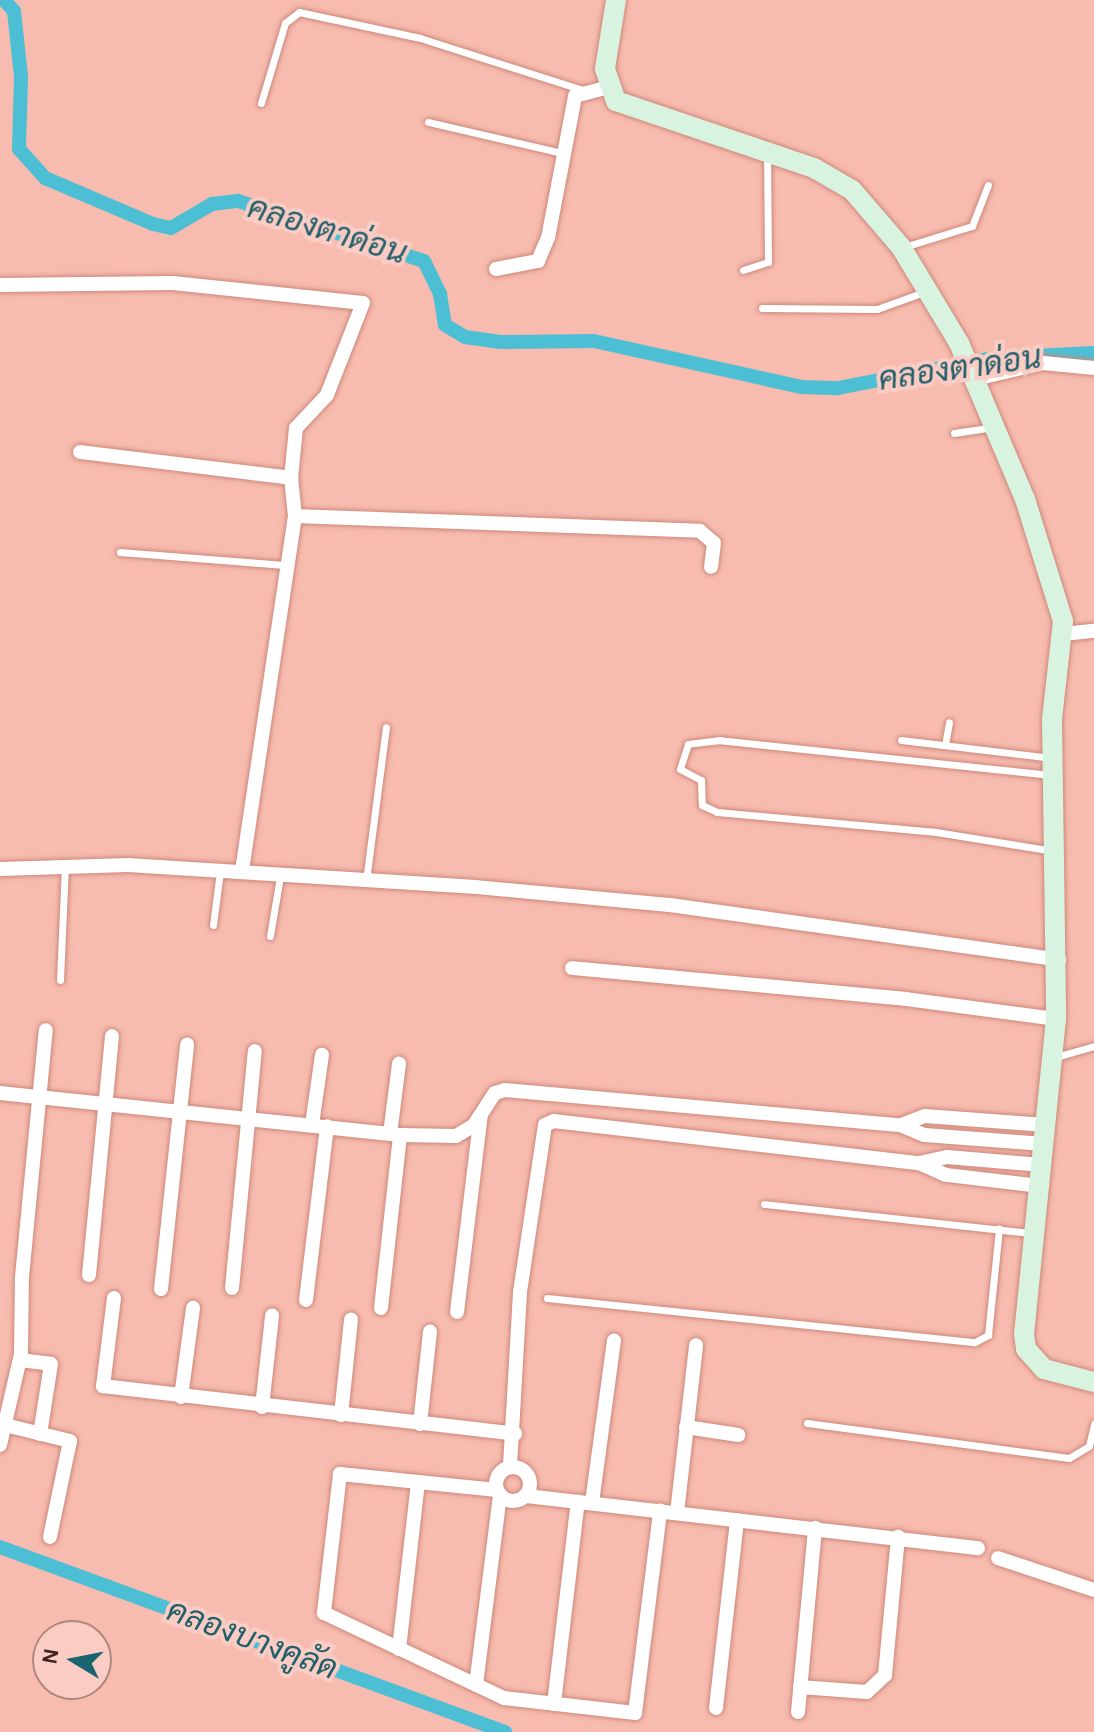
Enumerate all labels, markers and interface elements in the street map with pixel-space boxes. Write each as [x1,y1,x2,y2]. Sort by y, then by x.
water label: คลองตาด่อน [243,189,411,273]
water label: คลองตาด่อน [876,339,1044,399]
water label: คลองบางคูลัด [161,1591,343,1689]
north arrow [32,1620,112,1700]
text: N [38,1647,62,1666]

